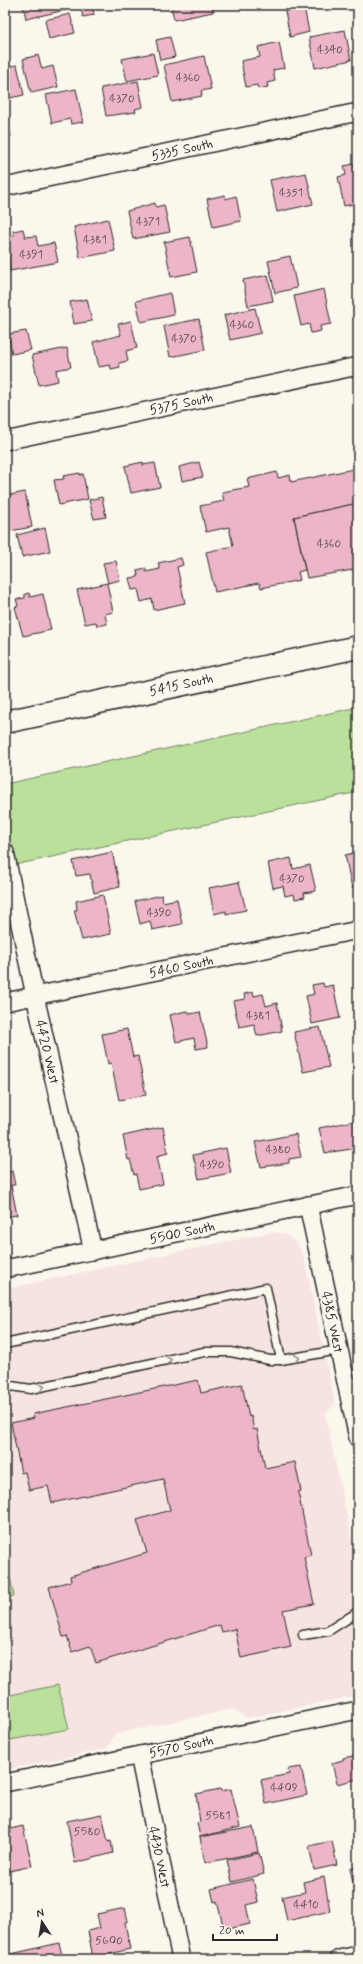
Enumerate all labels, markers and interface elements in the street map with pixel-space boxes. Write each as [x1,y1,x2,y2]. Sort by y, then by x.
house number: 4340 [317,42,343,58]
house number: 4360 [176,70,201,86]
house number: 4370 [109,91,135,107]
street label: 5335 South [150,135,215,165]
house number: 4351 [279,185,303,201]
house number: 4371 [136,214,160,230]
house number: 4381 [83,232,107,248]
house number: 4391 [19,247,43,263]
house number: 4360 [230,317,255,333]
house number: 4370 [171,331,197,347]
street label: 5375 South [148,388,215,420]
house number: 4360 [317,536,342,552]
street label: 5415 South [148,669,215,701]
house number: 4370 [279,871,305,887]
house number: 4390 [146,905,172,921]
street label: 5460 South [147,951,215,983]
house number: 4381 [246,1008,270,1024]
street label: 4420 West [31,1018,63,1086]
house number: 4380 [265,1142,291,1158]
house number: 4390 [199,1157,225,1173]
street label: 5500 South [148,1217,217,1249]
street label: 4385 West [317,1290,347,1355]
one-way arrow [294,1354,300,1363]
one-way arrow [166,1356,173,1364]
one-way arrow [39,1383,45,1392]
street label: 5570 South [147,1731,215,1763]
house number: 4409 [270,1780,298,1796]
house number: 5581 [205,1808,231,1824]
house number: 5580 [74,1824,101,1840]
street label: 4430 West [144,1825,174,1890]
house number: 4410 [293,1897,319,1913]
north arrow [22,1902,62,1942]
text: N [35,1906,45,1921]
scale bar [213,1916,277,1942]
text: 20 m [219,1923,245,1939]
house number: 5600 [95,1933,123,1949]

